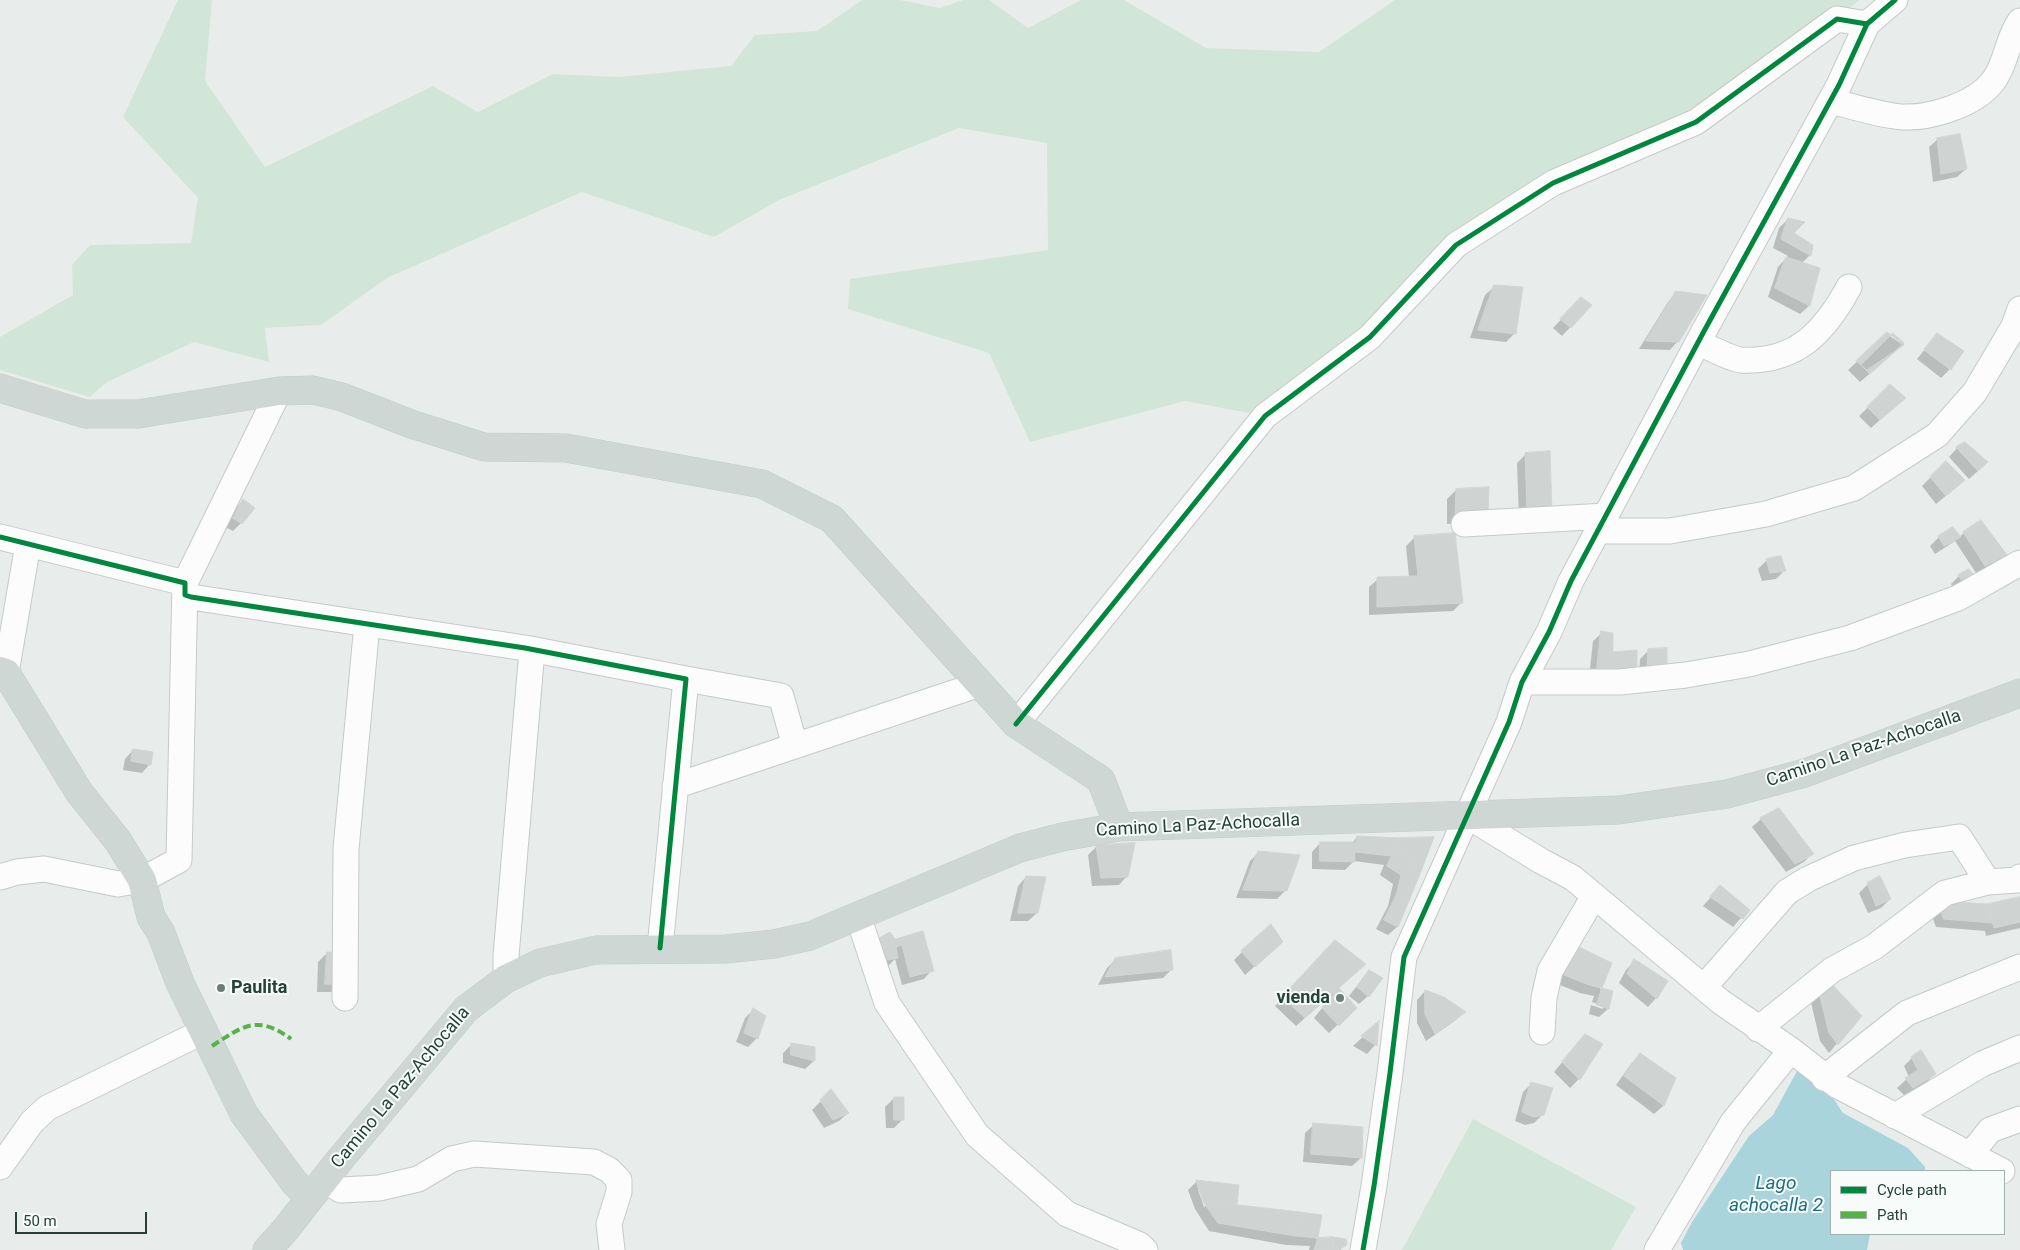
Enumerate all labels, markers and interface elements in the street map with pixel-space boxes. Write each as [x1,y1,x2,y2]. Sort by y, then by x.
street label: Camino La Paz-Achocalla [1764,706,1964,792]
street label: Camino La Paz-Achocalla [1095,810,1301,842]
place label: Paulita [231,977,287,999]
marker: Paulita [215,982,227,994]
place label: vienda [1277,987,1330,1009]
marker: vienda [1334,992,1346,1004]
street label: Camino La Paz-Achocalla [327,1003,475,1173]
legend [1830,1170,2005,1235]
water label: Lago achocalla 2 [1729,1173,1823,1217]
text: Cycle path [1877,1181,1947,1199]
scale bar [18,1202,150,1234]
text: Path [1877,1206,1908,1224]
text: 50 m [23,1212,57,1230]

